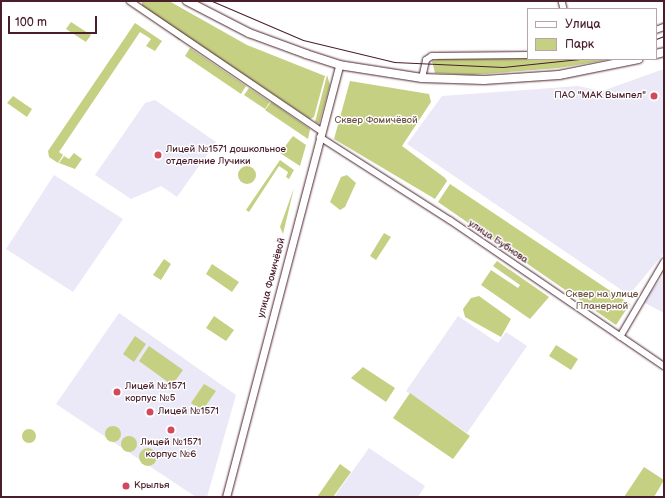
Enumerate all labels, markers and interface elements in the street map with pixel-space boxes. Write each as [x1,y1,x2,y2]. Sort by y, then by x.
scale bar [10,8,99,34]
legend [527,8,657,60]
text: 100 m [15,15,47,30]
text: Улица [565,17,601,32]
text: Парк [565,37,594,52]
place label: ПАО "МАК Вымпел" [554,90,646,102]
marker: ПАО "МАК Вымпел" [649,91,659,101]
park label: Сквер Фомичёвой [334,115,418,127]
place label: Лицей №1571 дошкольное отделение Лучики [166,143,286,166]
marker: Лицей №1571 дошкольное отделение Лучики [153,150,163,160]
street label: улица Бубнова [466,218,530,266]
street label: улица Фомичёвой [256,237,288,319]
park label: Сквер на улице Планерной [566,288,638,312]
place label: Лицей №1571 корпус №5 [125,380,186,404]
marker: Лицей №1571 корпус №5 [112,387,122,397]
place label: Лицей №1571 [158,406,219,418]
marker: Лицей №1571 [145,407,155,417]
marker: Лицей №1571 корпус №6 [166,425,176,435]
place label: Лицей №1571 корпус №6 [141,436,201,460]
place label: Крылья [134,480,169,492]
marker: Крылья [121,481,131,491]

